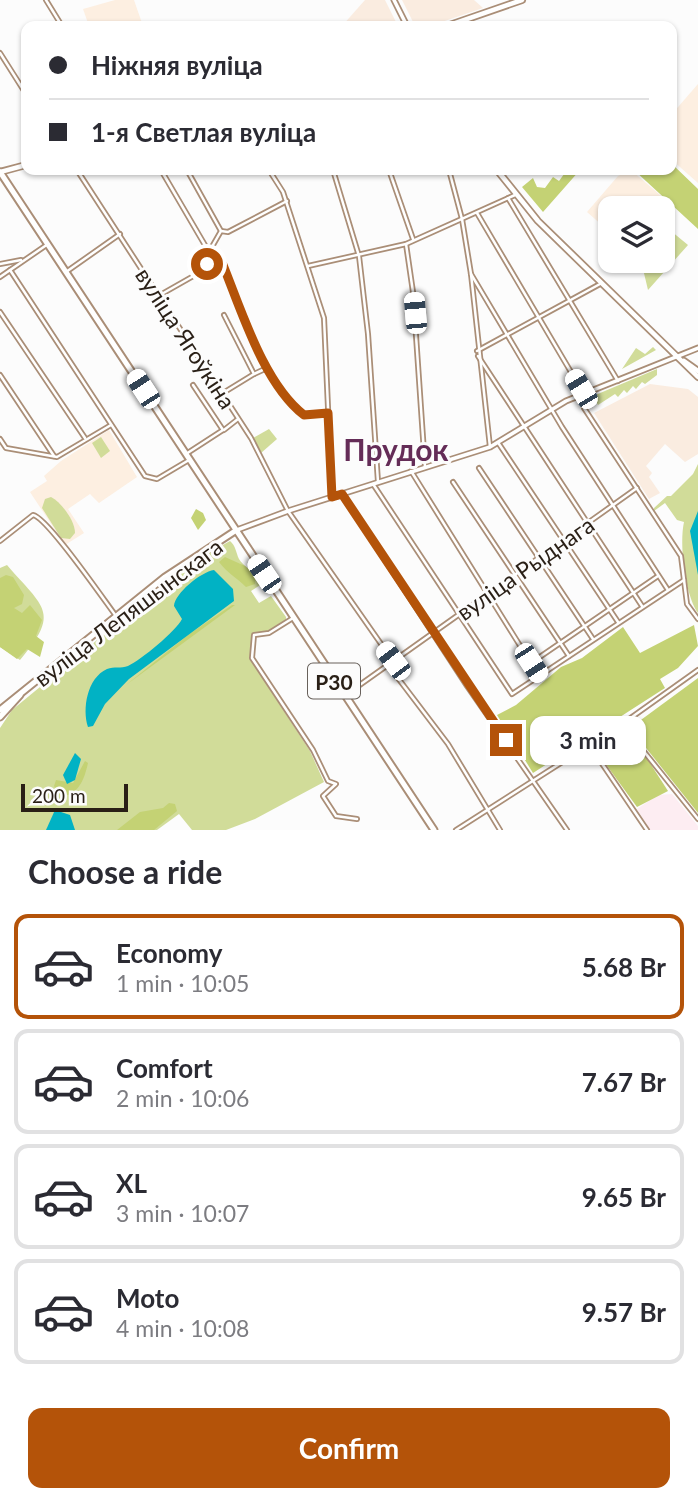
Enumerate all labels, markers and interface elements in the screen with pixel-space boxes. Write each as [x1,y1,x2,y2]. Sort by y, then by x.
text: Ніжняя вуліца [91,49,263,81]
text: 1-я Светлая вуліца [91,116,316,148]
map controls [598,196,675,273]
button: layers [598,196,675,273]
route start [191,248,223,280]
street label: вуліца Ягоўкіна [130,262,242,414]
car [403,291,428,335]
car [123,366,164,412]
car [562,366,601,412]
district label: Прудок [343,431,449,467]
street label: вуліца Рыднага [451,510,599,626]
street label: вуліца Лепяшынскага [28,532,228,692]
car [244,551,285,597]
car [372,638,415,684]
car [511,640,552,686]
road number: Р30 [308,664,360,698]
callout: 3 min [530,716,646,764]
route end [490,724,522,756]
text: 3 min [559,726,617,754]
scale bar [21,781,128,813]
text: 200 m [32,784,86,807]
text: Choose a ride [28,852,222,891]
icon: car [32,935,95,998]
text: Economy [116,937,222,969]
text: 5.68 Br [582,951,666,983]
text: 1 min · 10:05 [116,969,249,997]
icon: car [32,1050,95,1113]
text: Comfort [116,1052,213,1084]
text: 7.67 Br [582,1066,666,1098]
text: 2 min · 10:06 [116,1084,249,1112]
icon: car [32,1165,95,1228]
text: XL [116,1167,147,1199]
text: 9.65 Br [582,1181,666,1213]
text: 3 min · 10:07 [116,1199,249,1227]
icon: car [32,1280,95,1343]
text: Moto [116,1282,179,1314]
text: 9.57 Br [582,1296,666,1328]
text: 4 min · 10:08 [116,1314,249,1342]
button: Confirm [28,1408,670,1488]

